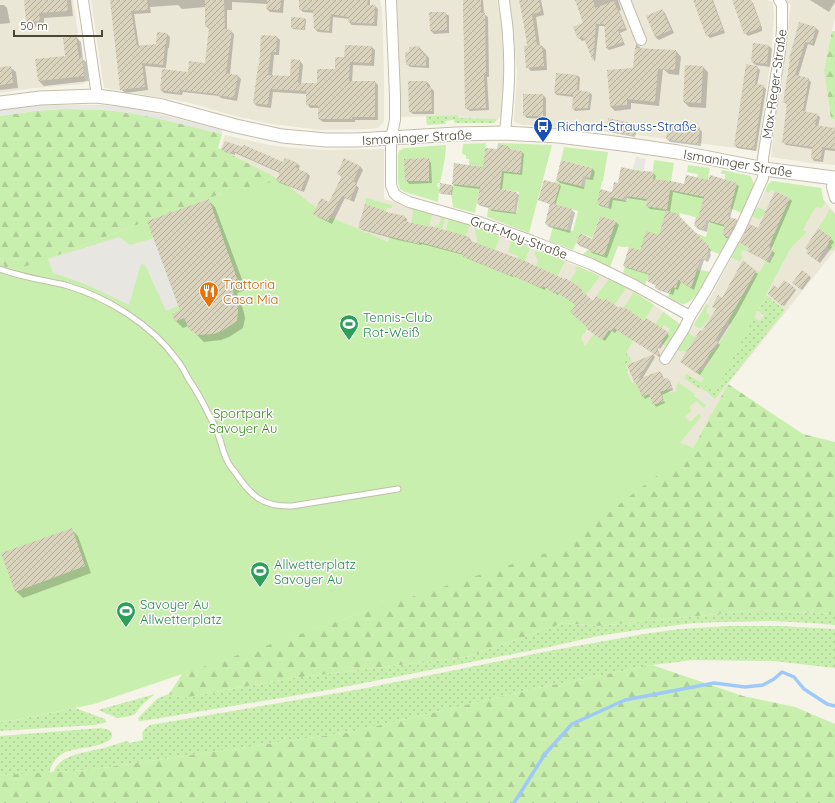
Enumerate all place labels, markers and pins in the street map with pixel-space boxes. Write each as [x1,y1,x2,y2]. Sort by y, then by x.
bus stop icon: Richard-Strauss-Straße [532,115,554,143]
place label: Richard-Strauss-Straße [557,118,697,134]
place label: Trattoria Casa Mia [223,276,278,307]
restaurant icon: Trattoria Casa Mia [198,280,220,308]
place label: Tennis-Club Rot-Weiß [363,309,432,340]
sports icon: Tennis-Club Rot-Weiß [338,313,360,341]
place label: Allwetterplatz Savoyer Au [274,556,356,587]
sports icon: Allwetterplatz Savoyer Au [249,560,271,588]
place label: Savoyer Au Allwetterplatz [140,596,222,627]
sports icon: Savoyer Au Allwetterplatz [115,600,137,628]

